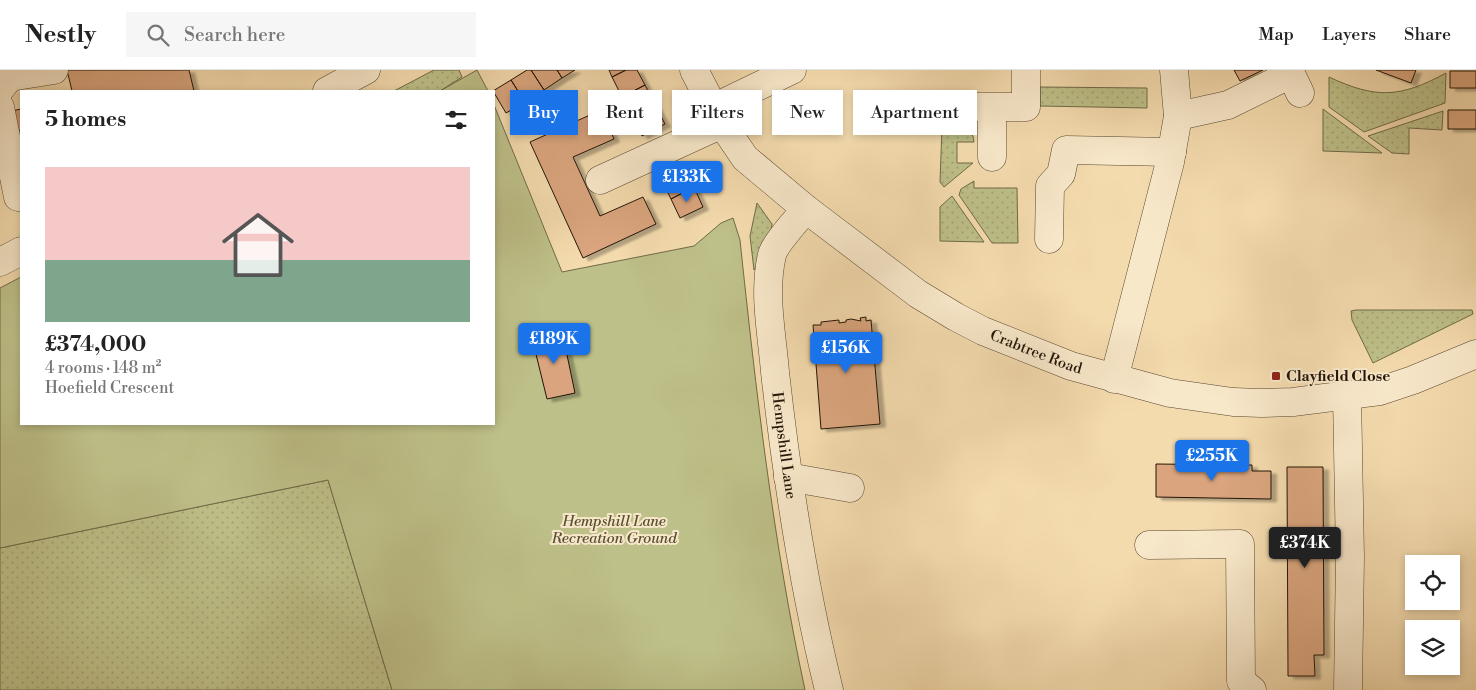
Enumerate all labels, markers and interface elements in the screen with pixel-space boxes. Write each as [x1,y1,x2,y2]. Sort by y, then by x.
search box [126,12,476,57]
text: Nestly [25,20,96,50]
icon: search [144,21,172,49]
text: Search here [184,23,285,47]
text: Map [1259,23,1294,46]
text: Layers [1322,23,1376,46]
text: Share [1404,23,1451,46]
chip: Buy [510,90,578,135]
chip: Rent [588,90,662,135]
chip: Filters [672,90,762,135]
chip: New [772,90,843,135]
chip: Apartment [853,90,977,135]
icon: filters [442,106,470,134]
text: 5 homes [45,107,126,133]
pin: £133K [652,160,722,203]
text: £133K [663,167,711,187]
icon: home [213,200,303,290]
pin: £189K [519,322,589,365]
street label: Crabtree Road [987,325,1085,378]
text: £189K [529,329,579,349]
text: £374,000 [45,332,146,358]
pin: £156K [811,332,881,374]
text: £156K [821,338,871,358]
text: 4 rooms · 148 m² [45,358,161,378]
place label: Clayfield Close [1286,367,1390,386]
marker: Clayfield Close [1270,370,1282,382]
text: Hoefield Crescent [45,378,174,398]
street label: Hempshill Lane [768,391,801,500]
pin: £255K [1177,440,1247,482]
text: £255K [1186,446,1238,466]
park label: Hempshill Lane Recreation Ground [550,512,677,548]
pin: £374K [1270,526,1340,569]
text: £374K [1280,533,1330,553]
map controls [1405,555,1460,675]
button: locate [1405,555,1460,610]
button: layers [1405,620,1460,675]

